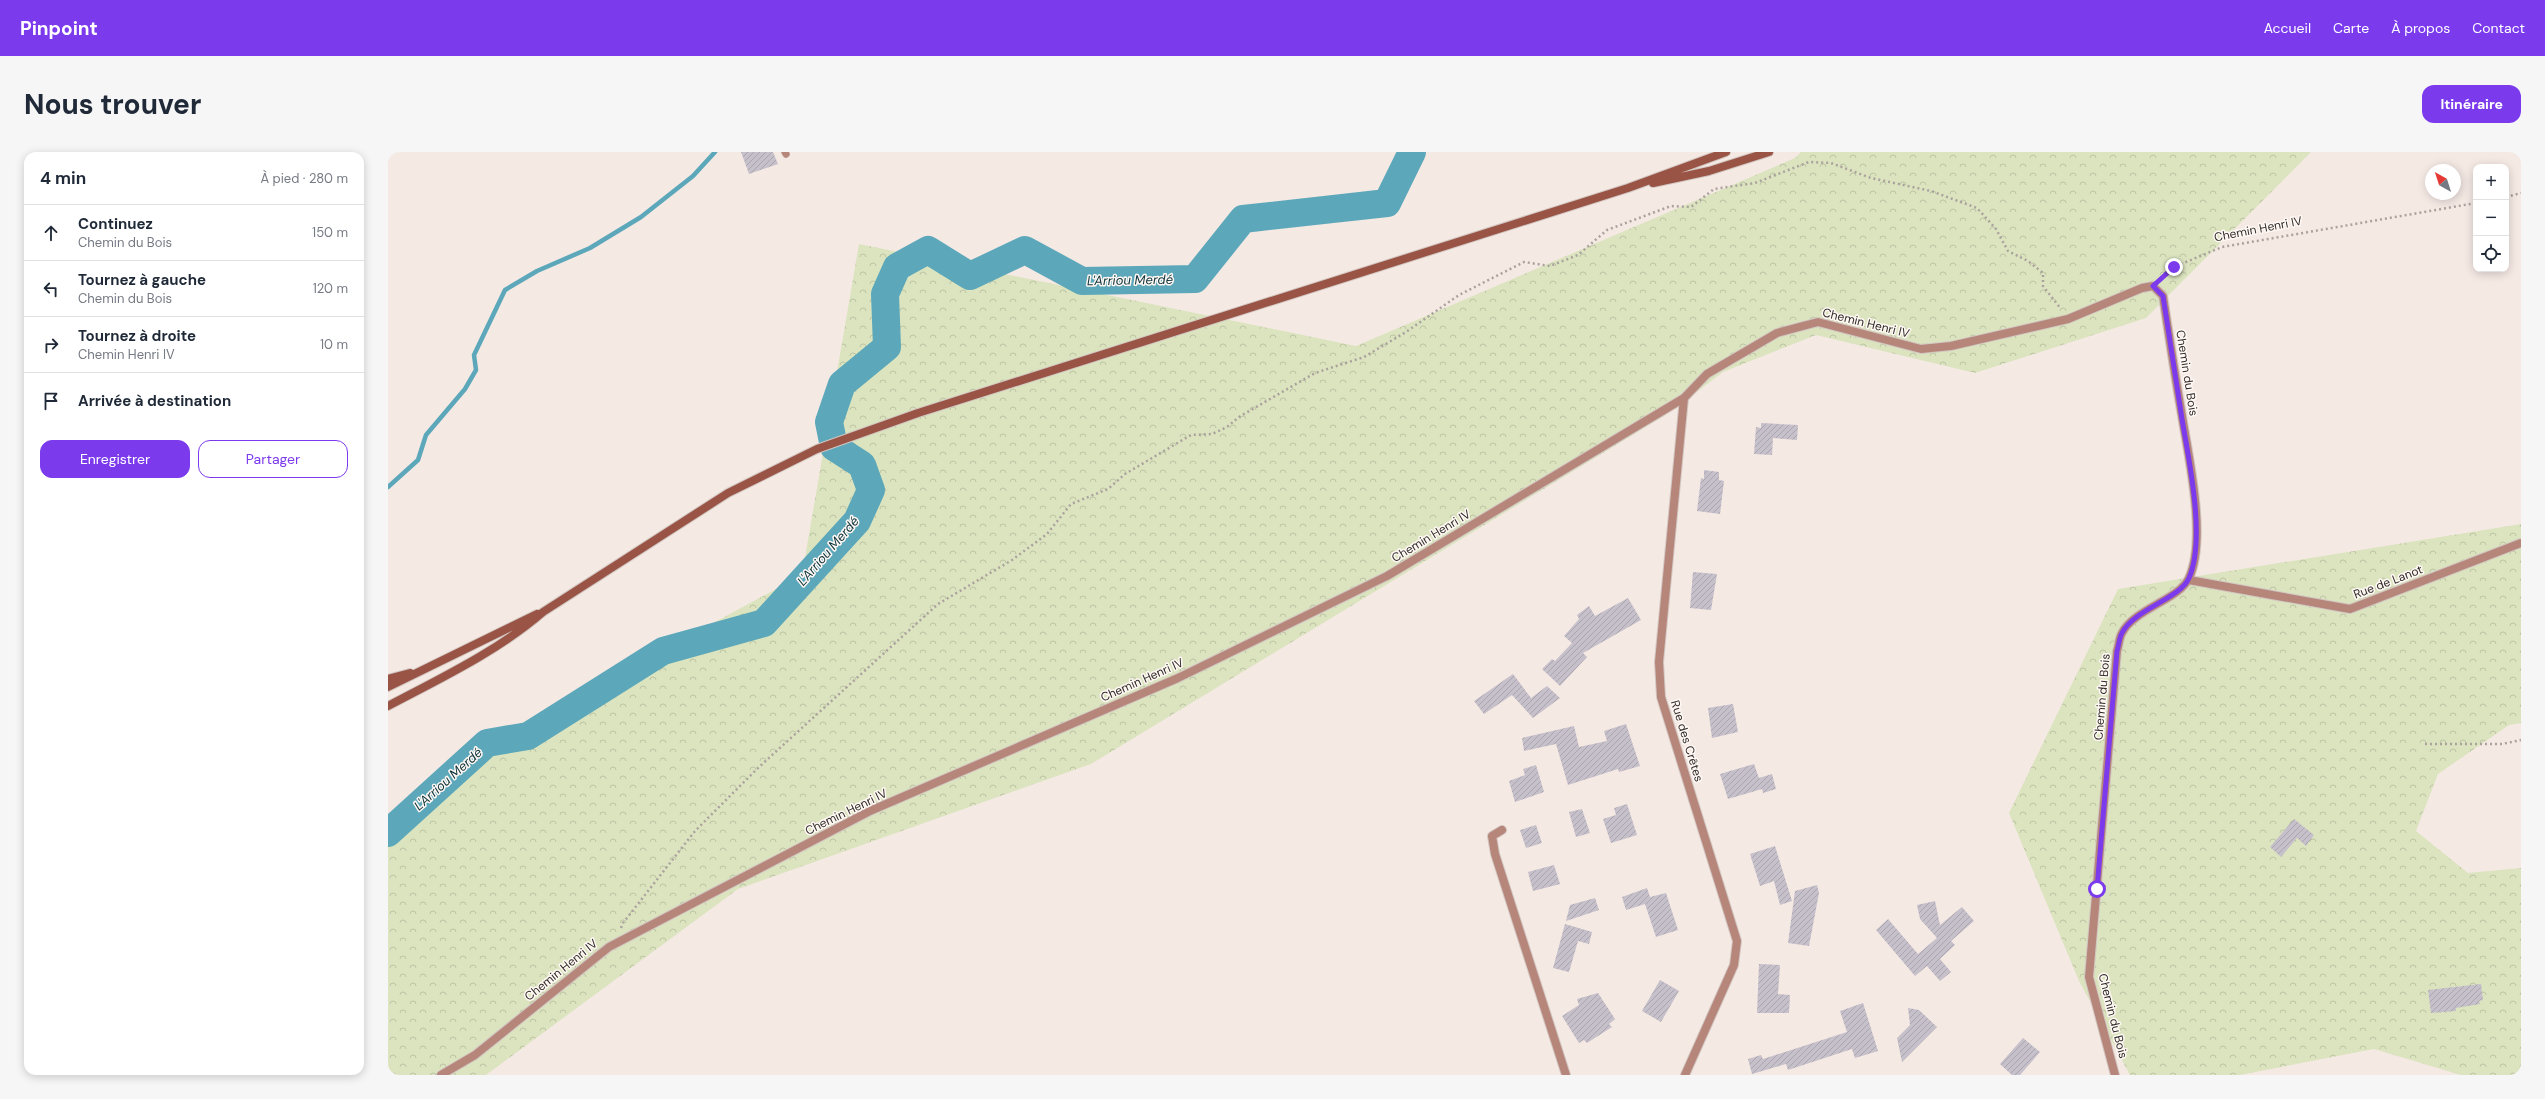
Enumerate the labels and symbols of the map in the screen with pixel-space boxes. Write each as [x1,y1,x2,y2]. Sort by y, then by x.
north arrow [2425,164,2461,200]
street label: Chemin Henri IV [2213,213,2303,245]
route end [2165,258,2183,276]
water label: L'Arriou Merdé [1087,271,1173,289]
street label: Chemin Henri IV [1821,304,1911,342]
street label: Chemin du Bois [2172,329,2202,417]
street label: Chemin Henri IV [1389,506,1473,566]
water label: L'Arriou Merdé [793,513,863,589]
street label: Rue de Lanot [2351,561,2425,603]
street label: Chemin du Bois [2090,653,2114,741]
street label: Chemin Henri IV [1098,655,1186,705]
street label: Rue des Crêtes [1667,698,1707,784]
water label: L'Arriou Merdé [410,744,486,814]
street label: Chemin Henri IV [802,785,890,839]
route start [2088,880,2106,898]
street label: Chemin Henri IV [521,936,601,1004]
street label: Chemin du Bois [2095,972,2131,1060]

